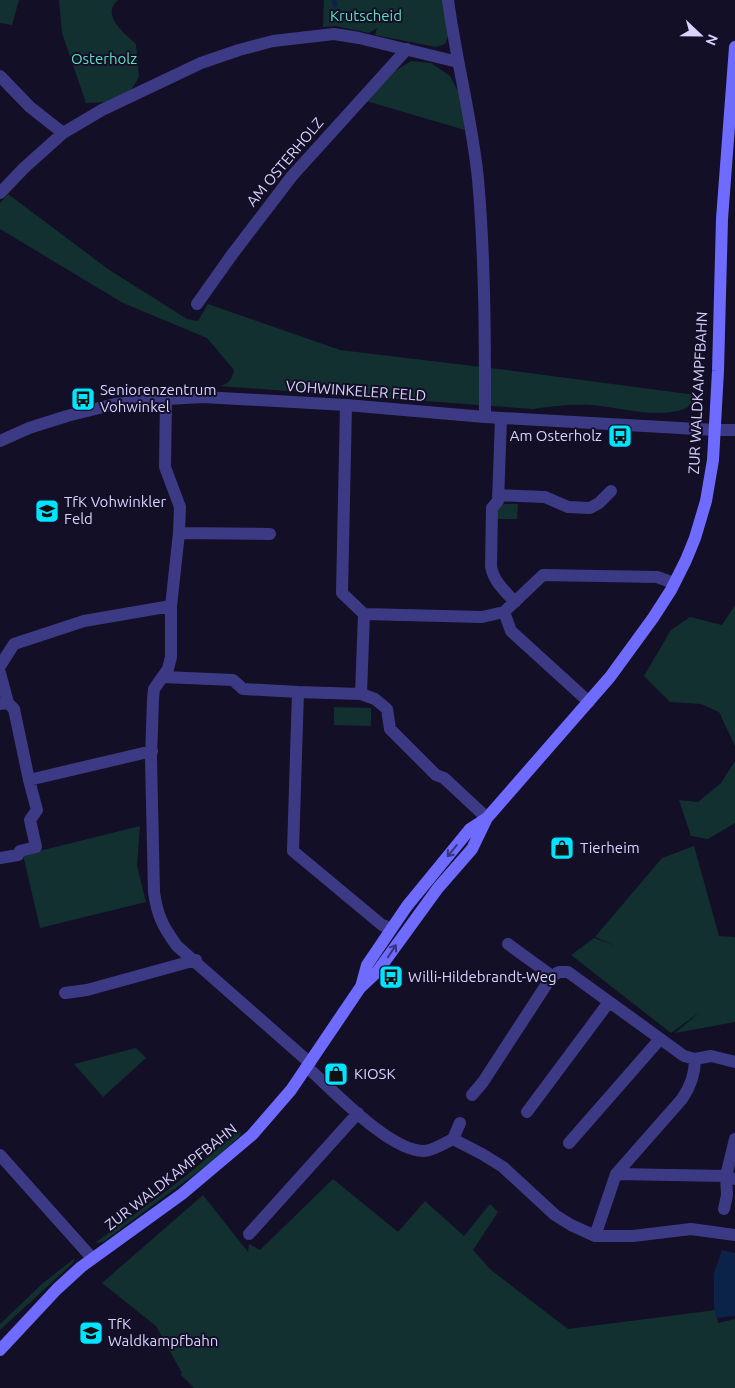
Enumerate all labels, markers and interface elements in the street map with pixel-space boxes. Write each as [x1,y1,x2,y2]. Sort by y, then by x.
park label: Krutscheid [330,7,402,24]
north arrow [675,10,725,60]
text: N [703,32,721,48]
park label: Osterholz [71,50,137,67]
street label: AM OSTERHOLZ [243,114,327,209]
street label: ZUR WALDKAMPFBAHN [685,311,710,475]
street label: VOHWINKELER FELD [285,377,427,404]
place label: Seniorenzentrum Vohwinkel [100,381,216,415]
bus stop icon: Seniorenzentrum Vohwinkel [70,386,96,412]
bus stop icon: Am Osterholz [607,423,633,449]
place label: Am Osterholz [510,427,602,444]
place label: TfK Vohwinkler Feld [64,493,167,527]
school or university icon: TfK Vohwinkler Feld [34,498,60,524]
shop icon: Tierheim [549,835,575,861]
place label: Tierheim [580,839,640,856]
one-way arrow [447,844,458,857]
one-way arrow [387,944,397,958]
bus stop icon: Willi-Hildebrandt-Weg [378,964,404,990]
place label: Willi-Hildebrandt-Weg [408,968,557,985]
shop icon: KIOSK [323,1061,349,1087]
place label: KIOSK [354,1065,396,1082]
street label: ZUR WALDKAMPFBAHN [101,1120,240,1233]
place label: TfK Waldkampfbahn [108,1315,218,1349]
school or university icon: TfK Waldkampfbahn [78,1320,104,1346]

